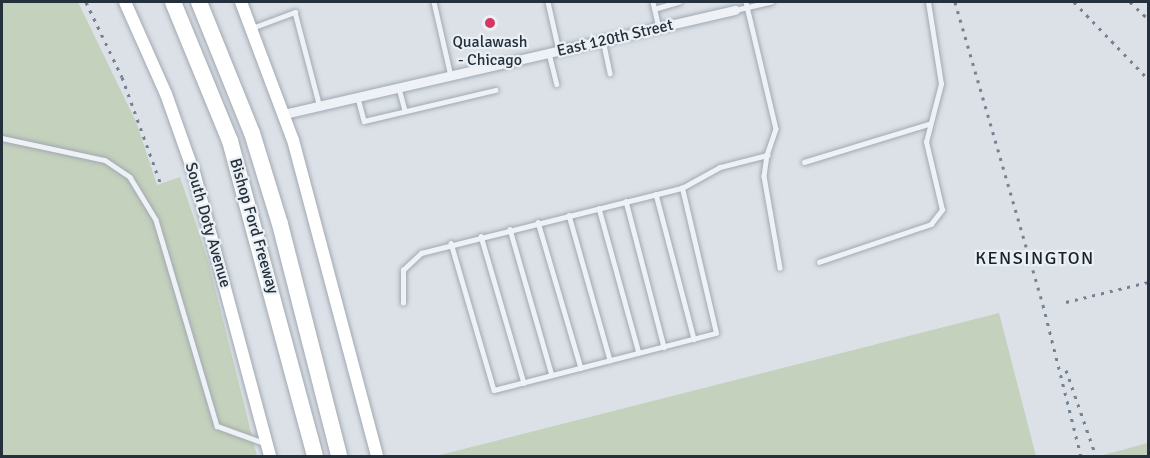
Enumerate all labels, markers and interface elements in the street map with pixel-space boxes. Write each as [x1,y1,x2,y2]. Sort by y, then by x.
street label: East 120th Street [555,15,675,61]
marker: Qualawash - Chicago [483,16,497,30]
place label: Qualawash - Chicago [452,32,528,70]
street label: Bishop Ford Freeway [225,156,283,296]
street label: South Doty Avenue [181,160,235,290]
district label: KENSINGTON [975,247,1095,269]

